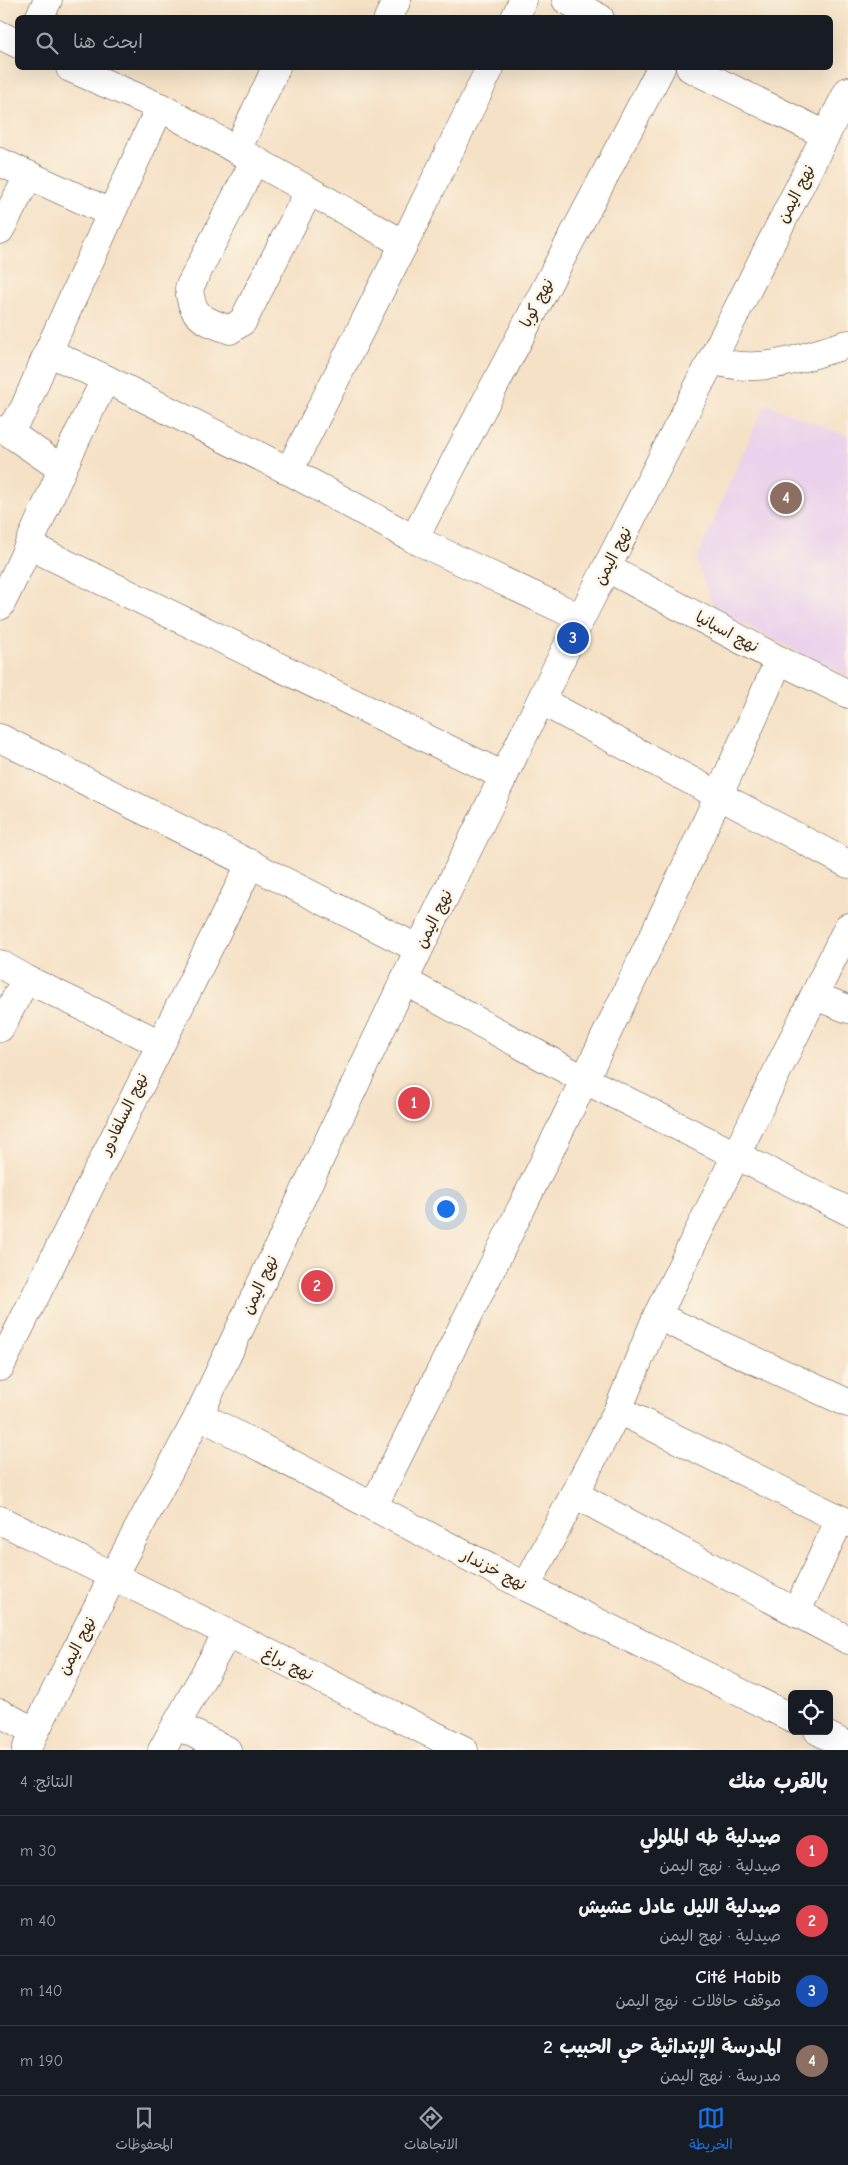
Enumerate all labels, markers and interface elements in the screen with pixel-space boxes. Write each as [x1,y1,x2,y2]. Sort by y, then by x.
search box [15,15,833,70]
icon: search [33,29,61,57]
text: ابحث هنا [73,31,143,53]
street label: نهج اليمن [774,162,819,227]
street label: نهج كوبا [517,276,558,331]
pin: 4 [770,479,802,517]
street label: نهج اليمن [591,524,636,589]
street label: نهج اسبانيا [692,608,762,657]
pin: 3 [557,619,589,657]
street label: نهج اليمن [412,887,457,952]
street label: نهج السلفادور [96,1070,152,1160]
pin: 1 [398,1084,430,1122]
your location [433,1196,459,1222]
street label: نهج اليمن [239,1253,282,1318]
pin: 2 [301,1267,333,1305]
street label: نهج خزندار [456,1545,529,1595]
street label: نهج اليمن [55,1614,100,1679]
street label: نهج براغ [259,1644,316,1686]
map controls [788,1690,833,1735]
button: locate [788,1690,833,1735]
text: بالقرب منك [728,1769,828,1793]
text: النتائج: 4 [20,1773,73,1791]
text: صيدلية طه الملولي [640,1826,781,1848]
text: 30 m [20,1842,56,1860]
text: 1 [809,1842,815,1860]
text: صيدلية · نهج اليمن [660,1857,781,1875]
text: صيدلية الليل عادل عشيش [579,1896,781,1918]
text: 40 m [20,1912,56,1930]
text: 2 [808,1912,816,1930]
text: صيدلية · نهج اليمن [660,1927,781,1945]
text: Cité Habib [695,1966,781,1988]
text: 140 m [20,1982,62,2000]
text: 3 [808,1982,816,2000]
text: موقف حافلات · نهج اليمن [615,1992,781,2010]
text: المدرسة الإبتدائية حي الحبيب 2 [543,2036,781,2058]
text: 190 m [20,2052,63,2070]
text: 4 [808,2052,816,2070]
text: مدرسة · نهج اليمن [660,2067,781,2085]
tab: المحفوظات [115,2104,173,2157]
tab: الاتجاهات [404,2104,458,2157]
tab: الخريطة [689,2104,733,2157]

